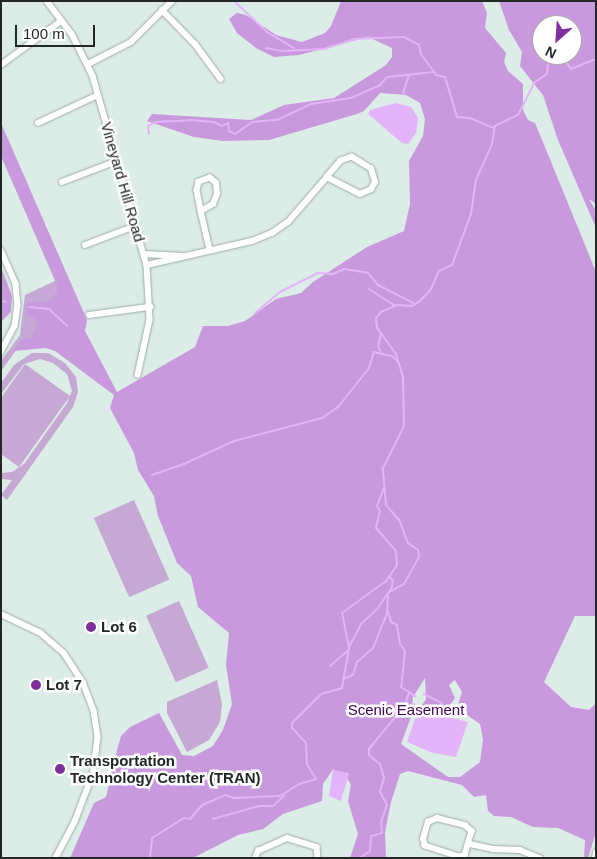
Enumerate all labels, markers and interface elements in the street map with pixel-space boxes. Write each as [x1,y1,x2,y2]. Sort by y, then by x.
scale bar [18,15,98,47]
north arrow [532,15,582,65]
text: 100 m [23,25,65,42]
text: N [543,43,559,62]
street label: Vineyard Hill Road [97,120,149,244]
place label: Lot 6 [101,618,137,636]
marker: Lot 6 [85,621,97,633]
place label: Lot 7 [46,676,82,694]
marker: Lot 7 [30,679,42,691]
park label: Scenic Easement [348,701,464,719]
place label: Transportation Technology Center (TRAN) [70,751,261,786]
marker: Transportation Technology Center (TRAN) [54,763,66,775]

